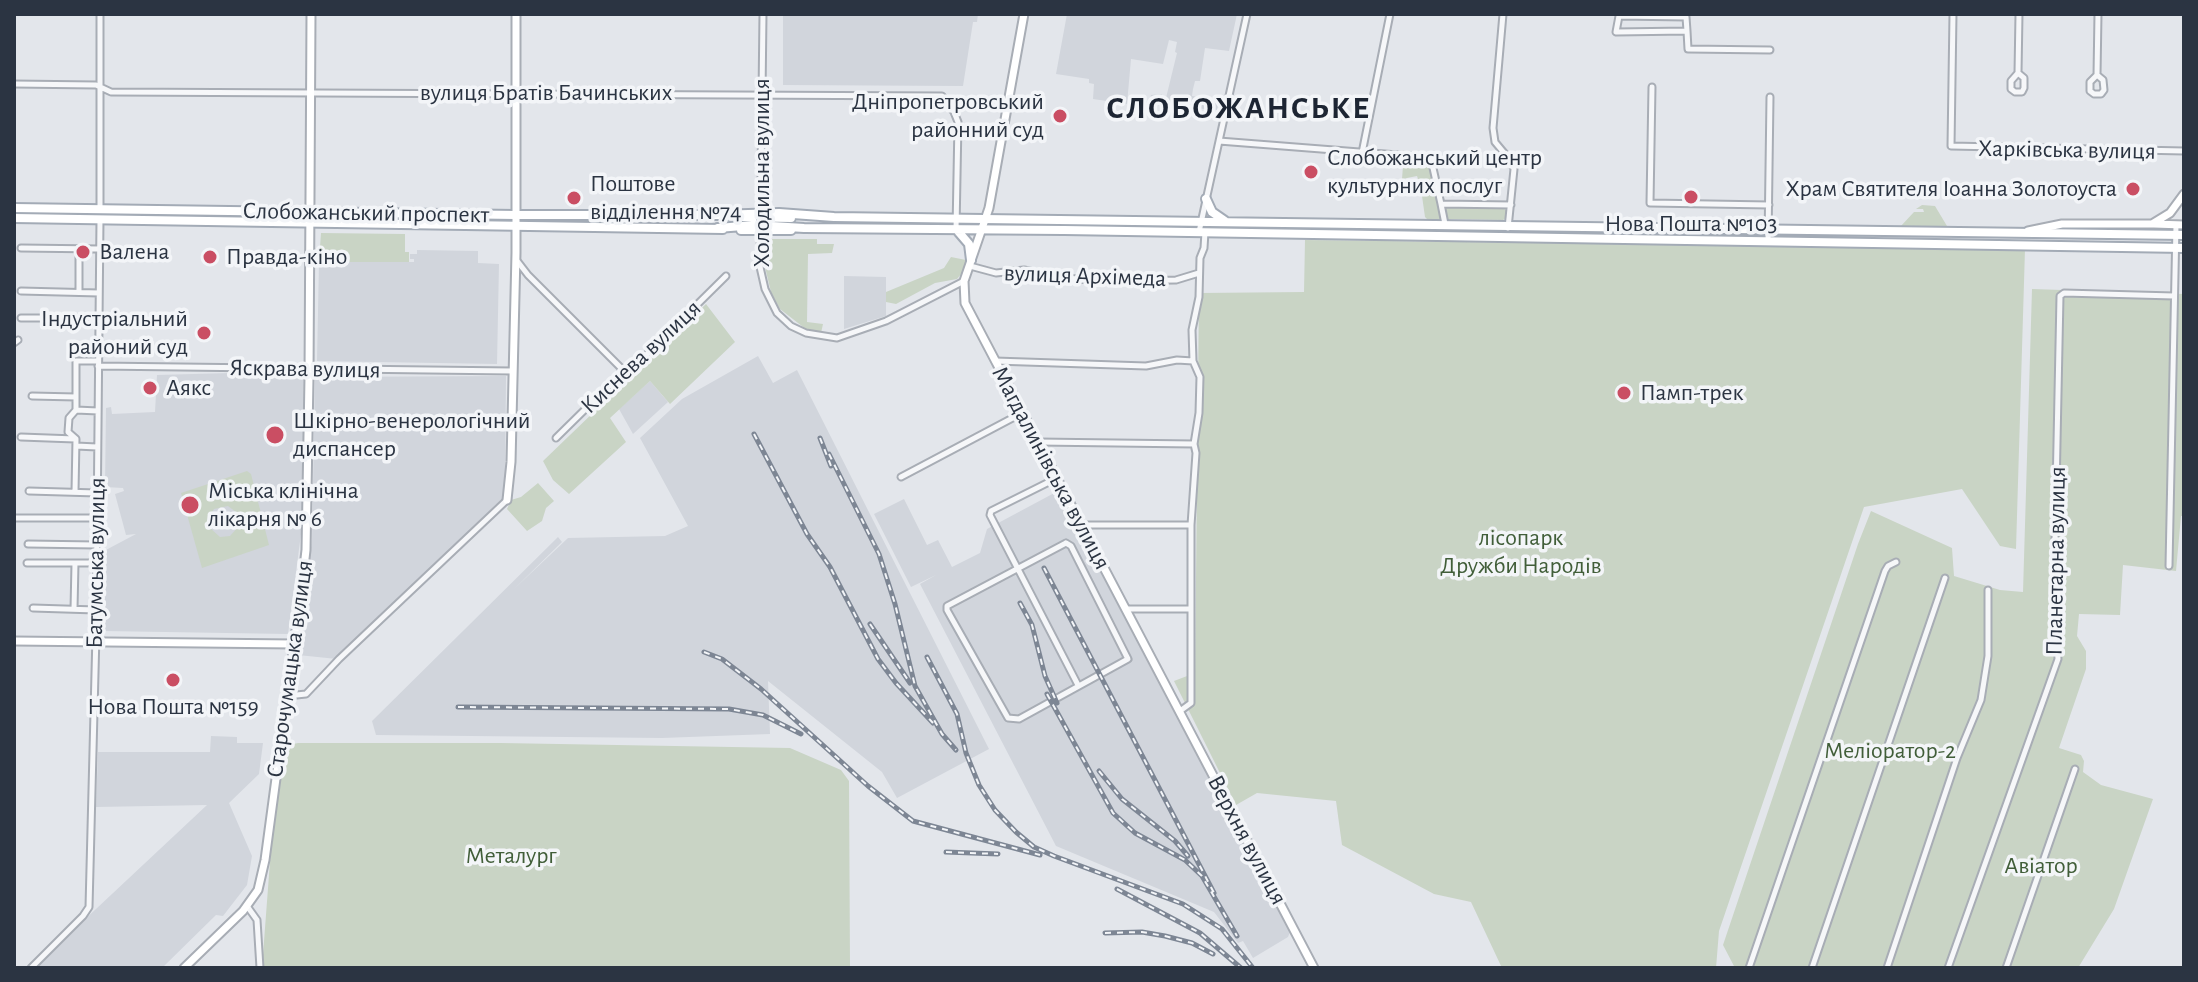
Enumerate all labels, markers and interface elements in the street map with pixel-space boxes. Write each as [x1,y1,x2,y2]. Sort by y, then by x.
street label: Холодильна вулиця [748,78,776,268]
street label: вулиця Братів Бачинських [420,79,672,107]
place label: Дніпропетровський районний суд [852,88,1044,144]
district label: СЛОБОЖАНСЬКЕ [1106,89,1372,127]
marker: Дніпропетровський районний суд [1051,107,1069,125]
street label: Харківська вулиця [1978,134,2156,166]
place label: Слобожанський центр культурних послуг [1327,144,1542,200]
marker: Слобожанський центр культурних послуг [1302,163,1320,181]
place label: Поштове відділення №74 [590,170,742,226]
place label: Храм Святителя Іоанна Золотоуста [1786,175,2117,203]
marker: Храм Святителя Іоанна Золотоуста [2124,180,2142,198]
marker: Нова Пошта №103 [1682,188,1700,206]
marker: Поштове відділення №74 [565,189,583,207]
street label: Слобожанський проспект [242,196,490,230]
place label: Нова Пошта №103 [1605,210,1777,238]
place label: Валена [99,238,170,266]
marker: Валена [74,243,92,261]
place label: Правда-кіно [226,243,347,271]
marker: Правда-кіно [201,248,219,266]
street label: вулиця Архімеда [1003,259,1167,293]
street label: Киснева вулиця [575,294,707,420]
place label: Індустріальний районий суд [41,305,188,361]
marker: Індустріальний районий суд [195,324,213,342]
street label: Яскрава вулиця [229,353,381,385]
street label: Магдалинівська вулиця [985,361,1117,575]
place label: Аякс [166,374,211,402]
marker: Аякс [141,379,159,397]
place label: Памп-трек [1640,379,1743,407]
marker: Памп-трек [1615,384,1633,402]
place label: Шкірно-венерологічний диспансер [293,407,531,463]
marker: Шкірно-венерологічний диспансер [264,424,286,446]
street label: Планетарна вулиця [2040,466,2072,656]
street label: Батумська вулиця [80,477,112,649]
place label: Міська клінічна лікарня № 6 [208,477,359,533]
marker: Міська клінічна лікарня № 6 [179,494,201,516]
park label: лісопарк Дружби Народів [1440,524,1602,580]
street label: Старочумацька вулиця [260,558,320,780]
marker: Нова Пошта №159 [164,671,182,689]
place label: Нова Пошта №159 [87,693,259,721]
park label: Меліоратор-2 [1824,737,1956,765]
street label: Верхня вулиця [1201,770,1293,910]
park label: Металург [465,842,557,870]
park label: Авіатор [2004,852,2078,880]

